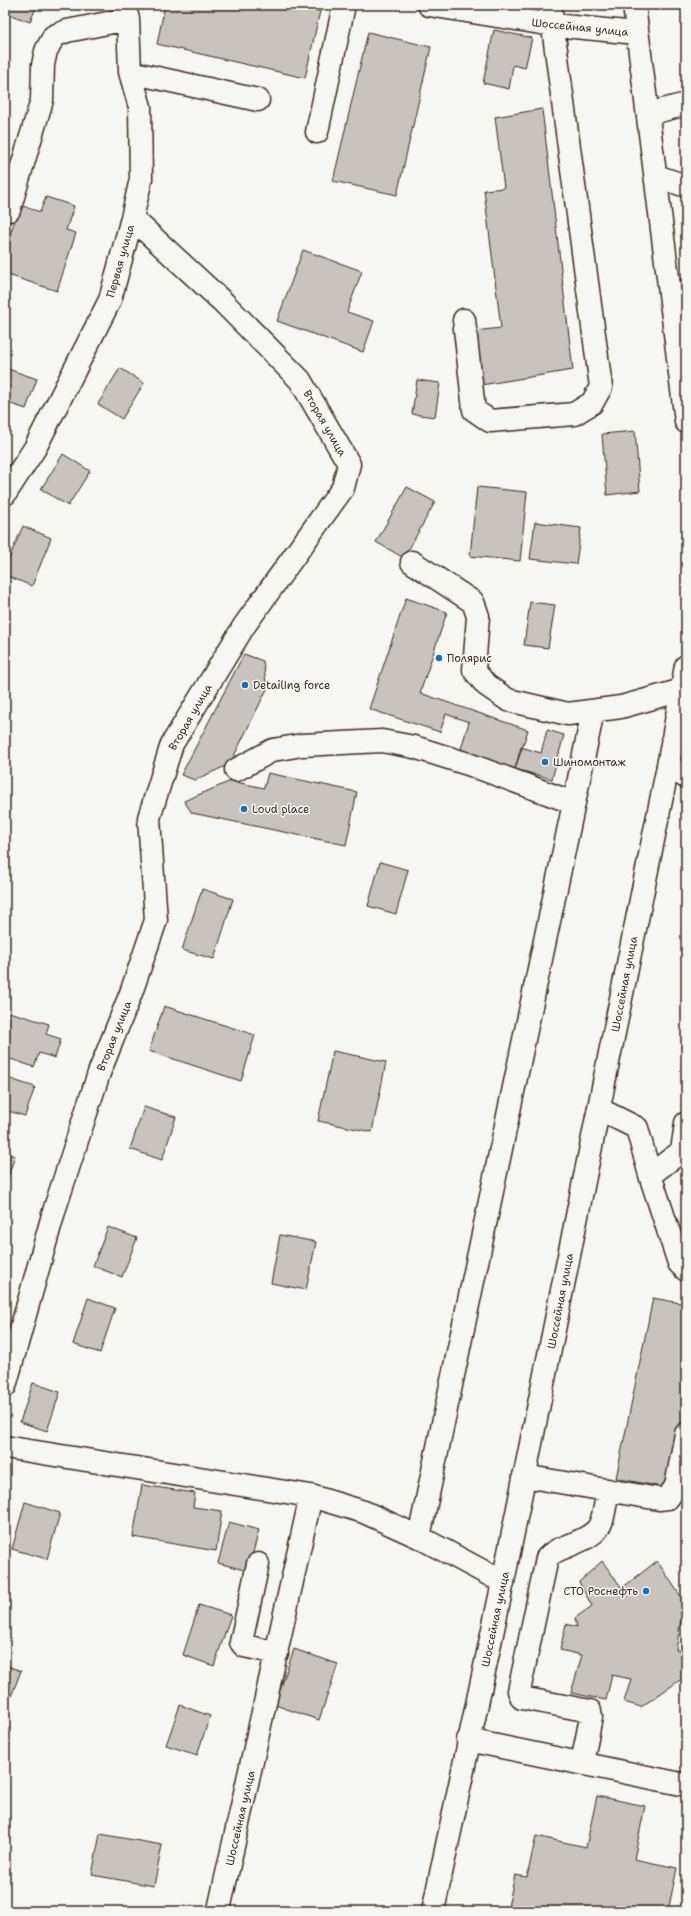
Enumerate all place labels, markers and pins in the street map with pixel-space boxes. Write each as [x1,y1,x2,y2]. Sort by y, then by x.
place label: Полярис [447,651,492,666]
marker: Полярис [434,653,444,663]
place label: Detailing force [253,678,330,693]
marker: Detailing force [240,680,250,690]
place label: Шиномонтаж [553,755,626,770]
marker: Шиномонтаж [540,757,550,767]
place label: Loud place [252,802,309,817]
marker: Loud place [239,804,249,814]
place label: СТО Роснефть [564,1584,638,1599]
marker: СТО Роснефть [641,1586,651,1596]

